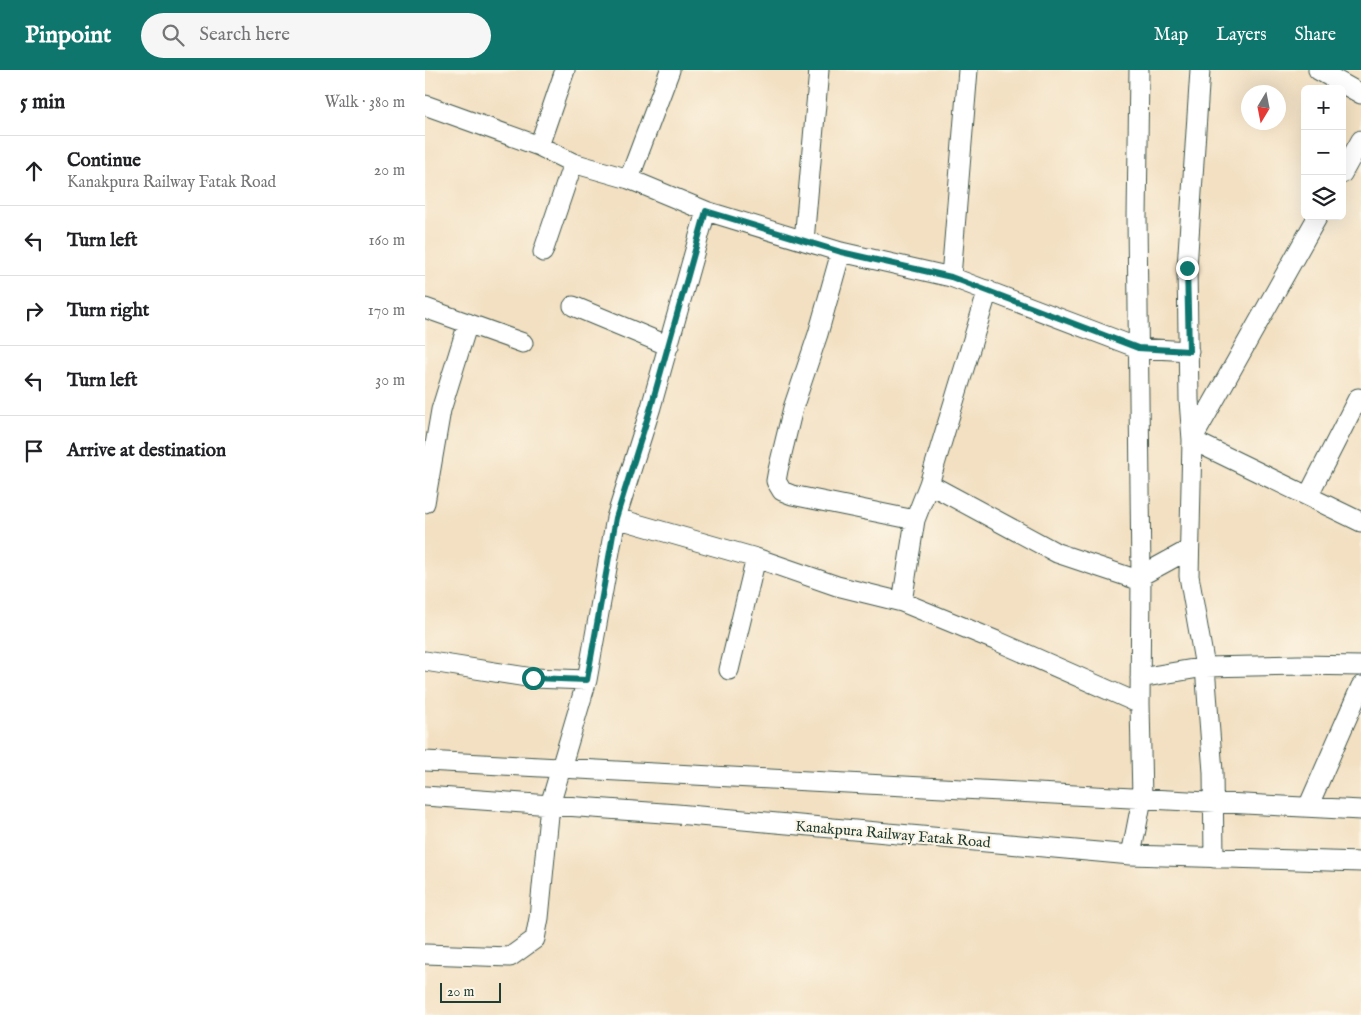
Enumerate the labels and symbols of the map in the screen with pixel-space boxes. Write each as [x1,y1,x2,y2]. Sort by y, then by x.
north arrow [1241,85,1286,130]
route end [1176,257,1199,280]
route start [522,667,545,690]
street label: Kanakpura Railway Fatak Road [794,816,992,853]
scale bar [440,980,501,1003]

